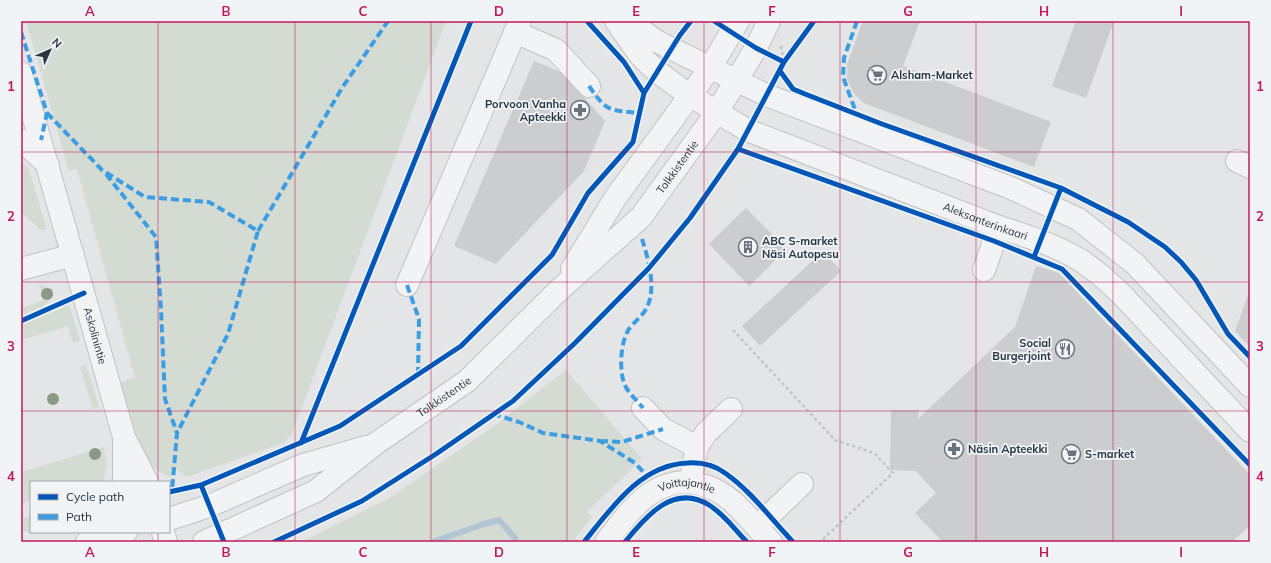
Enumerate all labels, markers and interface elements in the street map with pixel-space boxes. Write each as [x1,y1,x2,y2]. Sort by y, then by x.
text: A [85,3,95,19]
text: B [222,3,231,19]
text: C [359,3,368,19]
text: D [494,3,504,19]
text: E [632,3,640,19]
text: F [768,3,776,19]
text: G [903,3,913,19]
text: H [1039,3,1049,19]
text: I [1179,3,1183,19]
north arrow [30,30,70,70]
text: N [49,35,65,51]
supermarket icon: Alsham-Market [866,64,888,86]
place label: Alsham-Market [891,68,973,82]
text: 1 [7,78,15,94]
text: 1 [1256,78,1264,94]
place label: Porvoon Vanha Apteekki [485,97,566,124]
pharmacy icon: Porvoon Vanha Apteekki [569,99,591,121]
street label: Tolkkistentie [653,137,701,196]
street label: Aleksanterinkaari [941,199,1030,243]
text: 2 [7,208,15,224]
text: 2 [1256,208,1264,224]
place label: ABC S-market Näsi Autopesu [762,234,839,261]
building icon: ABC S-market Näsi Autopesu [737,236,759,258]
street label: Askolinintie [81,306,110,366]
place label: Social Burgerjoint [992,336,1051,363]
text: 3 [7,338,15,354]
restaurant icon: Social Burgerjoint [1054,338,1076,360]
text: 3 [1256,338,1264,354]
street label: Tolkkistentie [414,374,474,420]
pharmacy icon: Näsin Apteekki [943,438,965,460]
place label: Näsin Apteekki [968,442,1047,456]
supermarket icon: S-market [1060,443,1082,465]
place label: S-market [1085,447,1134,461]
text: 4 [7,468,15,484]
text: 4 [1256,468,1264,484]
street label: Voittajantie [656,475,718,496]
legend [30,481,170,533]
text: Cycle path [66,489,124,504]
text: Path [66,509,92,524]
text: A [85,544,95,560]
text: B [222,544,231,560]
text: C [359,544,368,560]
text: D [494,544,504,560]
text: E [632,544,640,560]
text: F [768,544,776,560]
text: G [903,544,913,560]
text: H [1039,544,1049,560]
text: I [1179,544,1183,560]

